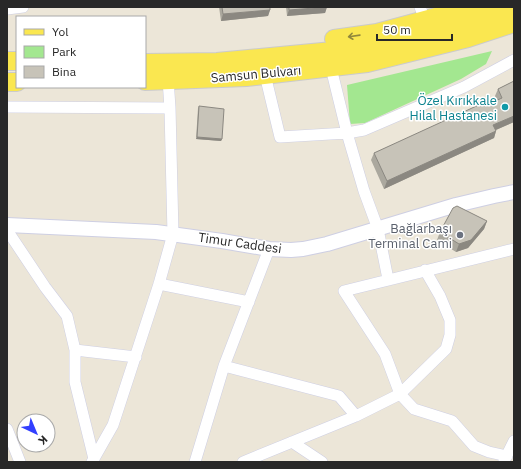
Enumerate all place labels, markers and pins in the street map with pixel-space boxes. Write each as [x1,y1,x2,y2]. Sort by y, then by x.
place label: Özel Kırıkkale Hilal Hastanesi [409,92,497,124]
marker: Özel Kırıkkale Hilal Hastanesi [500,102,510,112]
place label: Bağlarbaşı Terminal Cami [368,220,452,252]
marker: Bağlarbaşı Terminal Cami [455,230,465,240]

